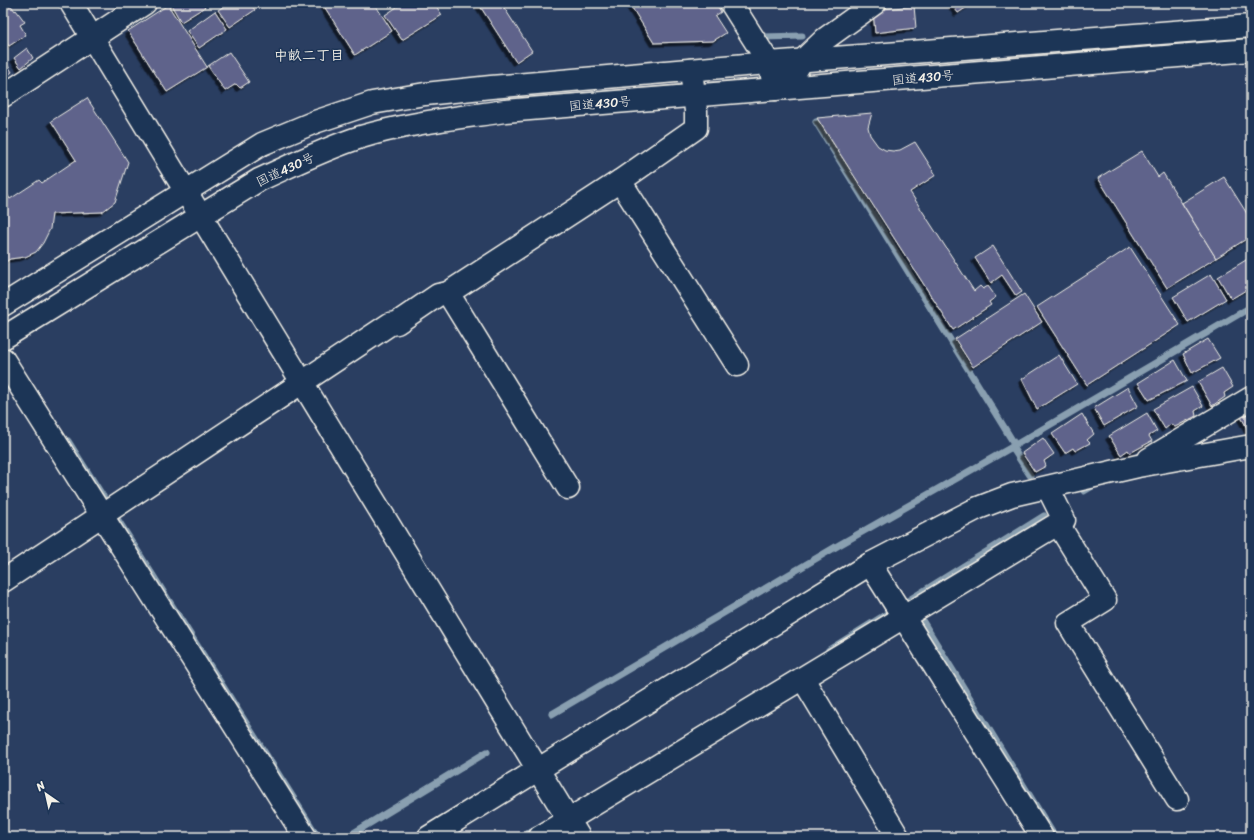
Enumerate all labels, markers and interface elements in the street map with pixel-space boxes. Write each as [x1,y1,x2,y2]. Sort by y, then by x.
district label: 中畝二丁目 [274,43,344,68]
street label: 国道430号 [891,63,955,92]
street label: 国道430号 [568,89,632,118]
street label: 国道430号 [252,146,318,193]
north arrow [26,774,66,814]
text: N [31,776,49,797]

